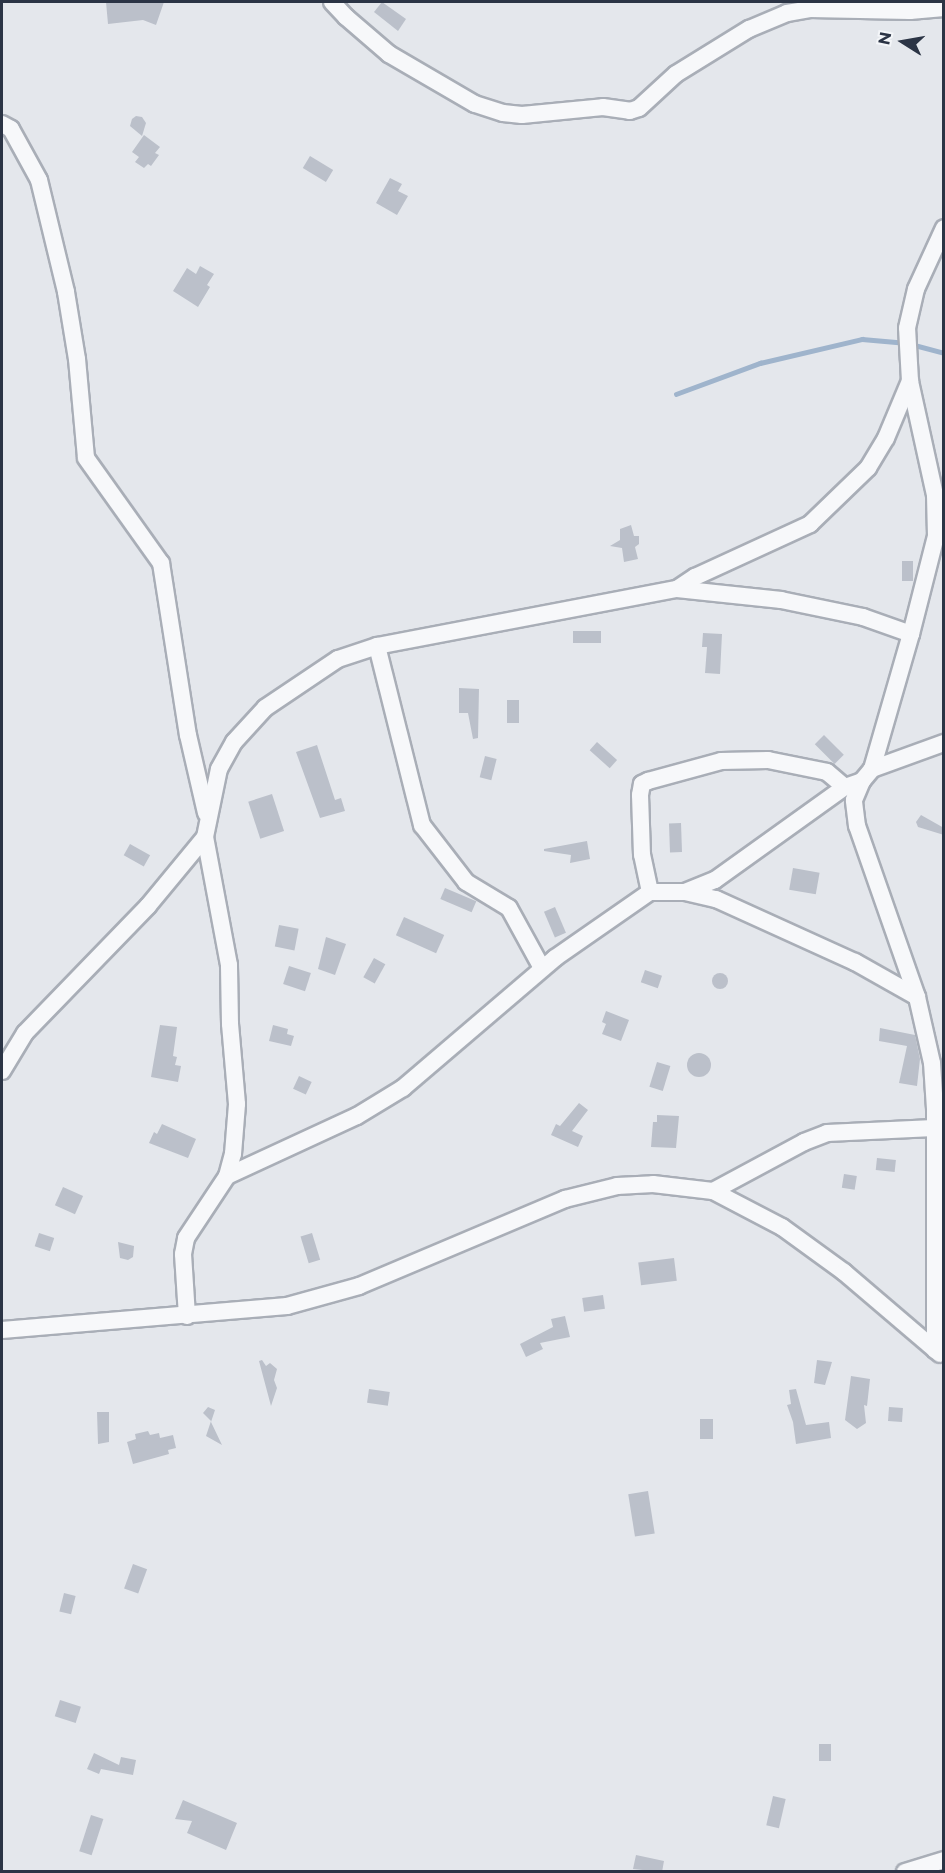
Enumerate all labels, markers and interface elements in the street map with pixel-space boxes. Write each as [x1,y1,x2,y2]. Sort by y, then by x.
north arrow [873,12,933,72]
text: N [874,30,895,47]

